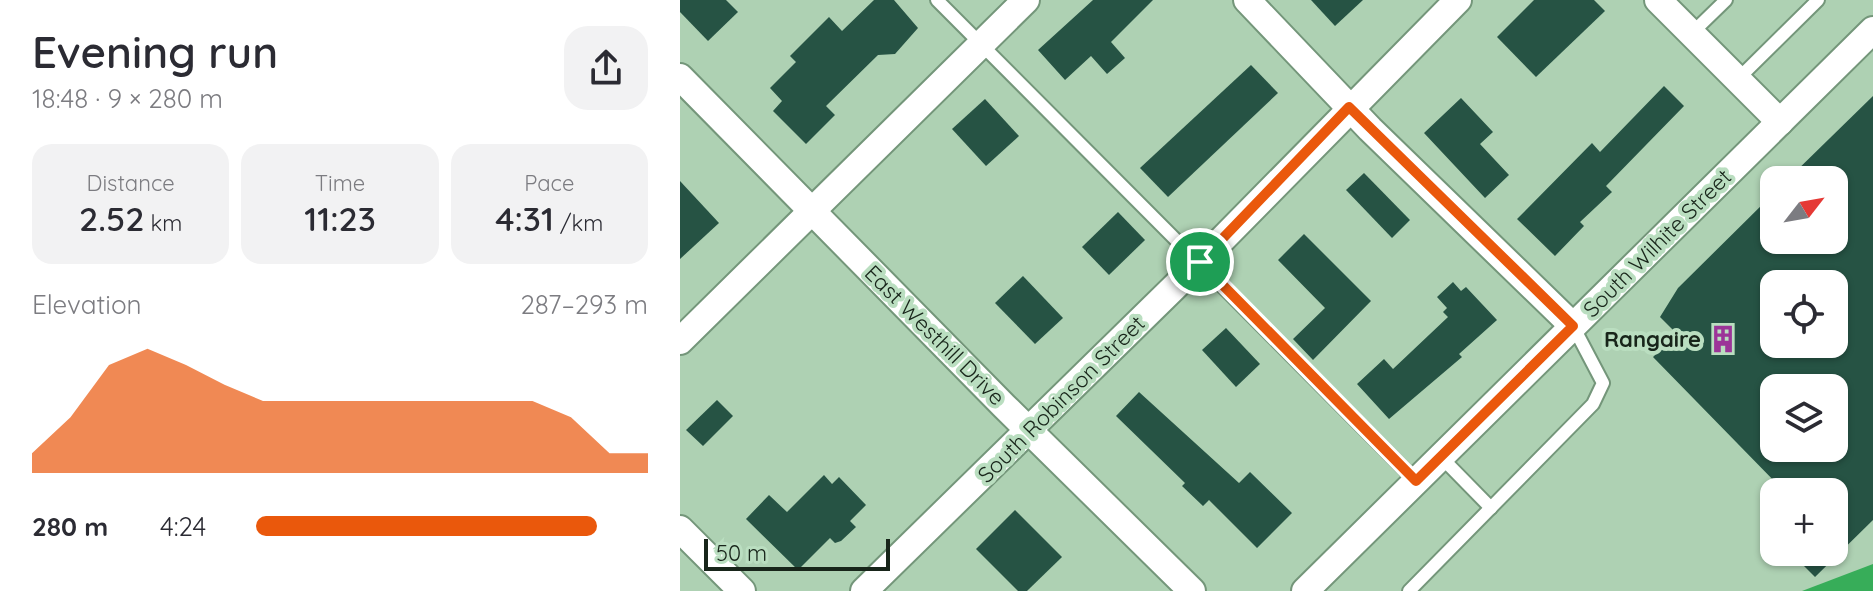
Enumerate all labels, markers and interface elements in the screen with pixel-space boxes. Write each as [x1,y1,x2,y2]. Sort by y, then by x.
text: Evening run [32,24,278,79]
button: share [564,26,648,110]
text: 18:48 · 9 × 280 m [32,82,223,115]
street label: South Wilhite Street [1577,163,1737,323]
north arrow [1760,166,1848,254]
map controls [1760,166,1848,566]
text: Distance [87,169,175,197]
text: Time [315,169,365,197]
text: Pace [524,169,574,197]
text: 2.52 [79,197,144,240]
text: 11:23 [304,197,376,240]
text: 4:31 [495,197,554,240]
text: km [144,209,182,237]
text: /km [554,209,603,237]
pin [1166,228,1234,296]
icon: arrive [1178,240,1222,284]
street label: East Westhill Drive [859,259,1011,411]
button: locate [1760,270,1848,358]
text: Elevation [32,288,142,321]
text: 287–293 m [520,288,648,321]
street label: South Robinson Street [971,309,1151,489]
building icon: Rangaire [1708,324,1738,354]
place label: Rangaire [1604,325,1701,353]
button: layers [1760,374,1848,462]
button: + [1760,478,1848,566]
text: 280 m [32,510,108,543]
text: 4:24 [160,510,206,543]
scale bar [704,535,890,571]
text: 50 m [716,539,767,567]

